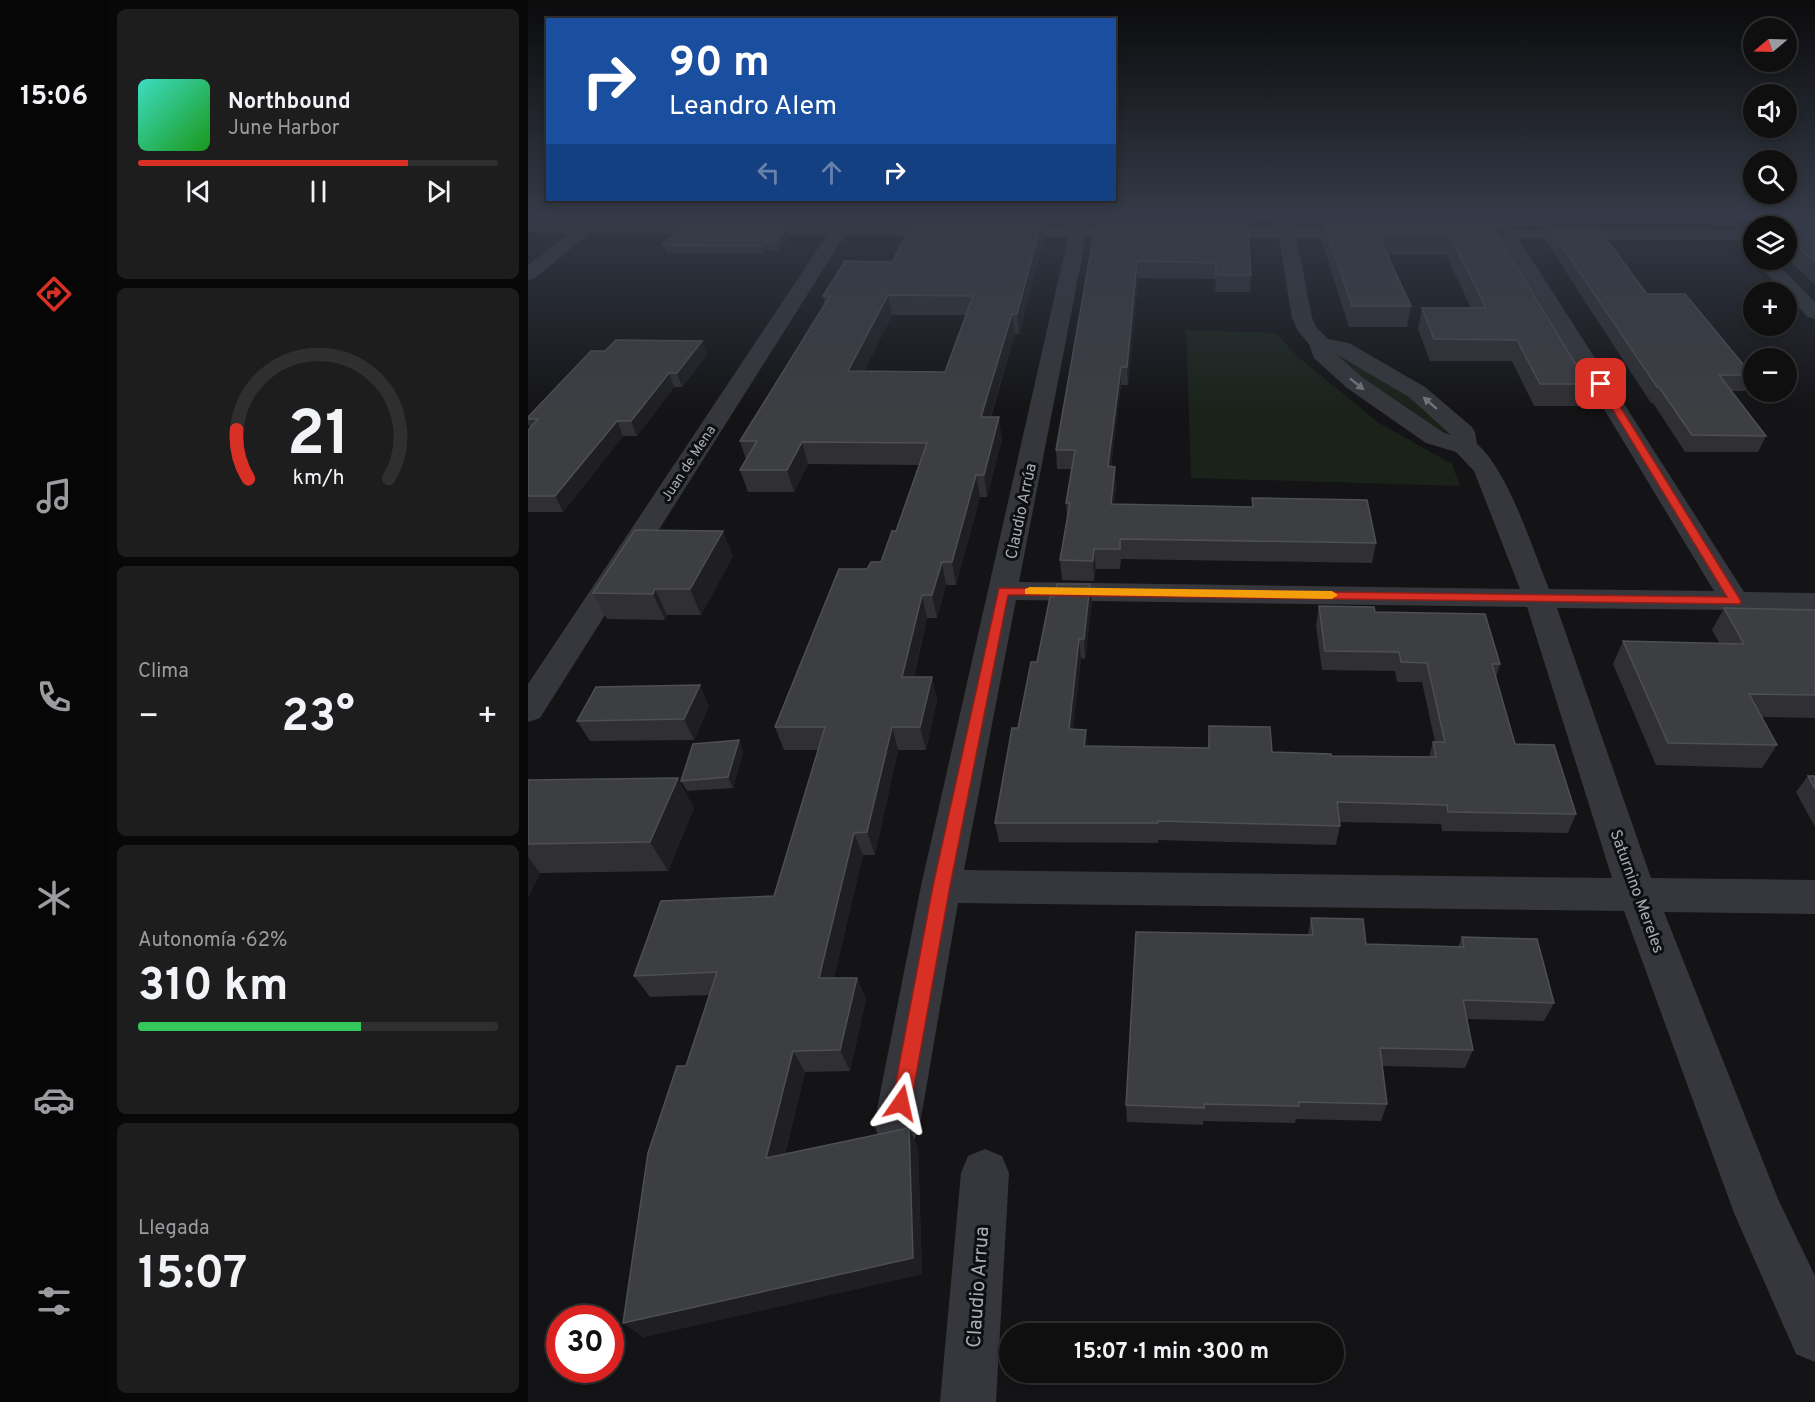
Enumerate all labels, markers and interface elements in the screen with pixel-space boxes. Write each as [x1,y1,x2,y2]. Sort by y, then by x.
north arrow [1743,18,1797,72]
map controls [1743,18,1797,402]
text: 90 m [669,38,770,91]
icon: right [570,42,648,120]
text: 15:06 [20,80,88,114]
button: sound [1743,84,1797,138]
text: Northbound [228,89,351,116]
text: Leandro Alem [669,90,837,124]
text: June Harbor [228,116,340,142]
button: search [1743,150,1797,204]
icon: left [752,156,785,189]
icon: ahead [815,156,848,189]
icon: right [878,156,911,189]
icon: previous [182,175,215,208]
icon: pause [302,175,335,208]
icon: next [422,175,455,208]
button: layers [1743,216,1797,270]
icon: directions [33,273,75,315]
button: + [1743,282,1797,336]
button: − [1743,348,1797,402]
pin [1575,358,1626,409]
icon: arrive [1584,367,1617,400]
one-way arrow [1349,377,1365,390]
one-way arrow [1423,397,1438,410]
text: 21 [286,399,350,478]
street label: Juan de Mena [658,423,720,505]
street label: Claudio Arrúa [1002,462,1042,561]
text: km/h [292,466,344,493]
icon: music [33,475,75,517]
text: Clima [138,659,189,685]
icon: phone [33,676,75,718]
text: 23° [281,690,355,747]
text: − [138,697,159,739]
text: + [477,697,498,739]
street label: Saturnino Mereles [1605,827,1668,956]
icon: climate [33,877,75,919]
text: Autonomía · 62% [138,928,287,954]
text: 310 km [138,959,288,1016]
position arrow [869,1071,933,1135]
icon: car [33,1079,75,1121]
text: Llegada [138,1216,210,1242]
street label: Claudio Arrua [962,1225,996,1349]
text: 15:07 [138,1247,247,1304]
icon: filters [33,1280,75,1322]
speed limit sign: 30 [546,1305,624,1383]
text: 15:07 · 1 min · 300 m [1074,1339,1269,1366]

